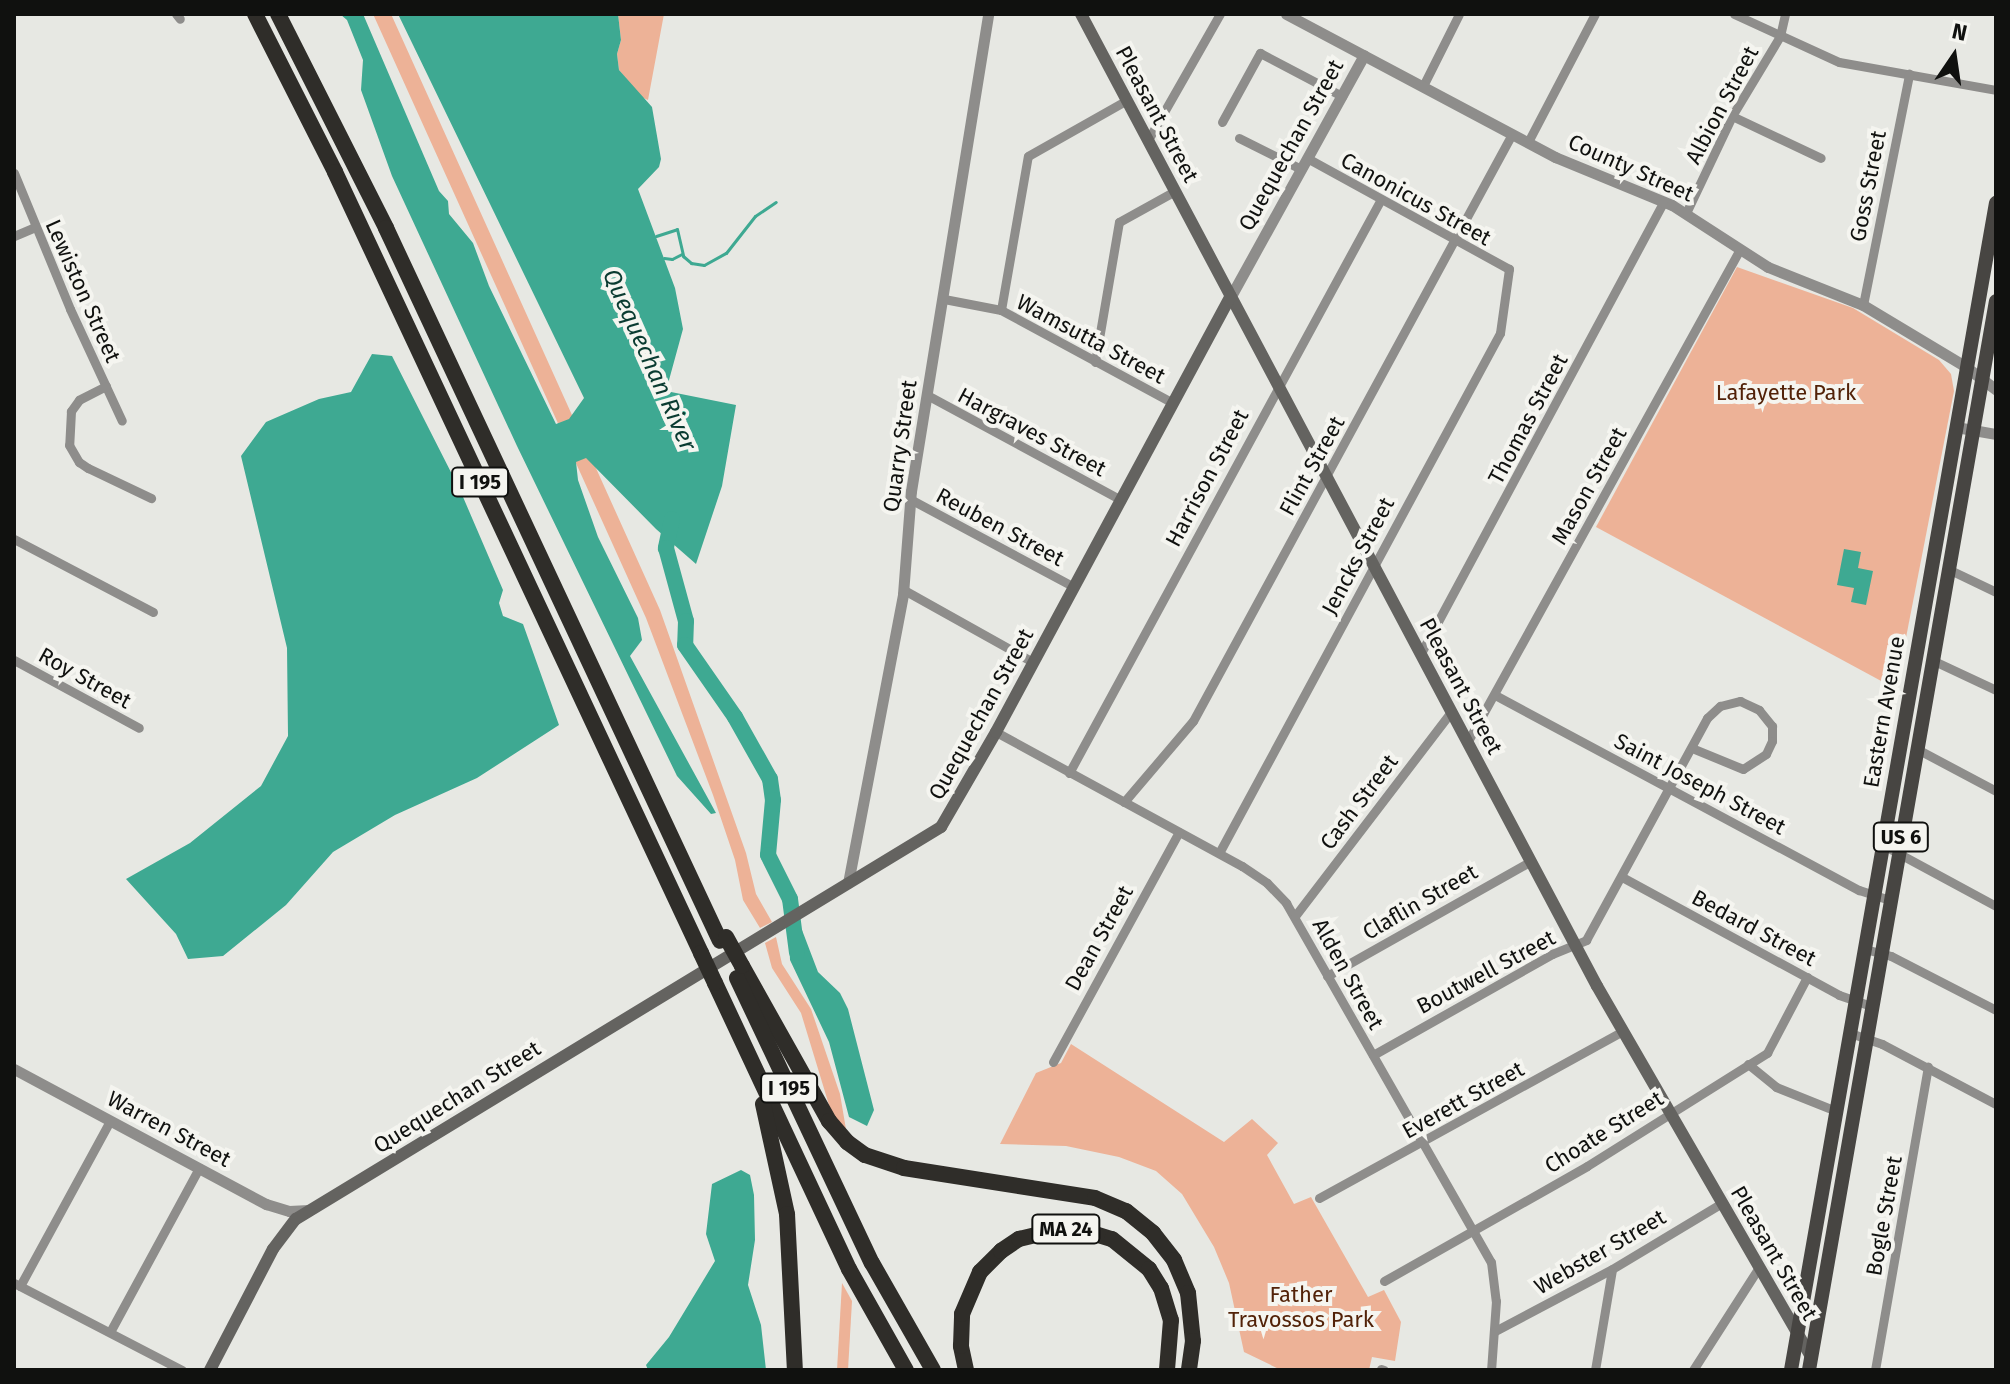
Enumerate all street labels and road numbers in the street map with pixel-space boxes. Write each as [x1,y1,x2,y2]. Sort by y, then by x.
street label: Pleasant Street [1110,41,1204,187]
street label: Albion Street [1680,42,1764,168]
street label: Quequechan Street [1233,55,1349,235]
street label: Goss Street [1844,128,1892,244]
street label: County Street [1564,129,1698,207]
street label: Canonicus Street [1336,147,1496,251]
street label: Lewiston Street [40,216,126,366]
street label: Wamsutta Street [1012,289,1170,389]
street label: Thomas Street [1483,349,1573,489]
street label: Quarry Street [878,378,922,514]
street label: Hargraves Street [953,382,1111,482]
street label: Harrison Street [1160,405,1254,551]
street label: Flint Street [1274,412,1350,520]
street label: Mason Street [1546,423,1632,549]
road number: I 195 [450,466,510,498]
street label: Reuben Street [931,482,1069,572]
street label: Jencks Street [1316,493,1400,619]
street label: Pleasant Street [1414,613,1508,759]
street label: Quequechan Street [923,624,1039,804]
street label: Eastern Avenue [1858,634,1910,790]
street label: Roy Street [34,642,136,714]
street label: Saint Joseph Street [1610,728,1790,840]
street label: Cash Street [1315,749,1403,855]
road number: US 6 [1871,821,1931,853]
street label: Claflin Street [1358,859,1482,945]
street label: Dean Street [1059,881,1139,995]
street label: Bedard Street [1687,884,1821,972]
street label: Alden Street [1307,914,1389,1034]
street label: Boutwell Street [1412,924,1560,1020]
street label: Quequechan Street [369,1035,545,1159]
street label: Everett Street [1397,1056,1529,1144]
road number: I 195 [759,1072,819,1104]
street label: Warren Street [103,1085,235,1173]
street label: Choate Street [1540,1085,1668,1179]
street label: Bogle Street [1860,1154,1908,1278]
street label: Pleasant Street [1725,1181,1823,1325]
street label: Webster Street [1530,1204,1670,1300]
road number: MA 24 [1030,1213,1102,1245]

